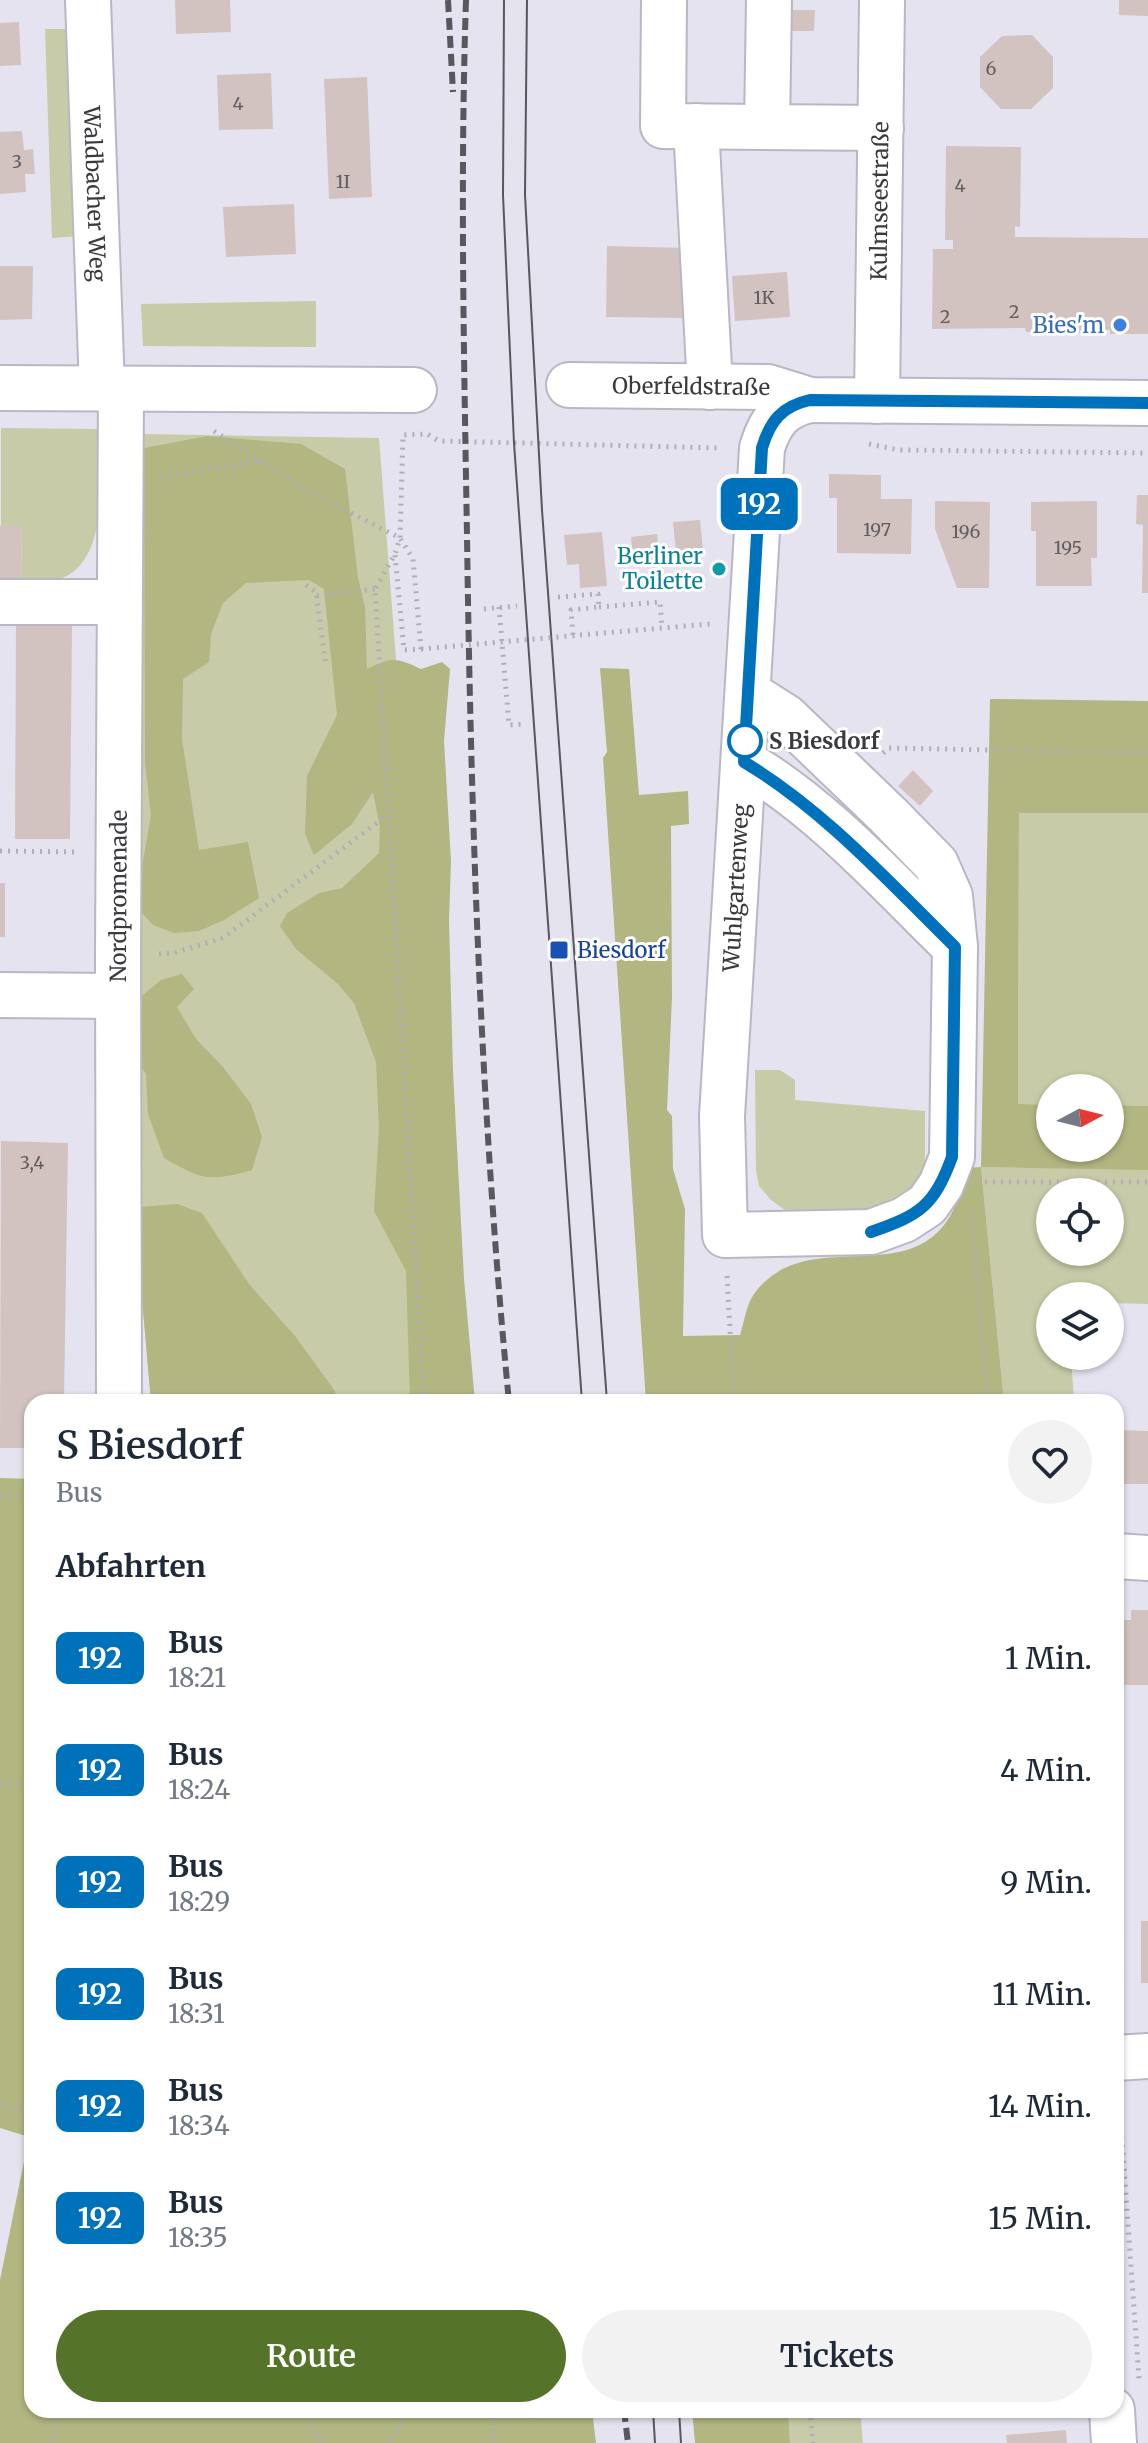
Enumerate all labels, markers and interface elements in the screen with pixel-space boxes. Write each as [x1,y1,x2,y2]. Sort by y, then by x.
house number: 6 [986,57,997,80]
house number: 4 [232,92,244,115]
street label: Waldbacher Weg [78,104,112,282]
street label: Kulmseestraße [865,121,894,281]
house number: 3 [12,150,22,173]
house number: 1I [336,170,350,193]
house number: 4 [954,174,966,197]
house number: 1K [754,286,774,309]
house number: 2 [1009,300,1019,323]
house number: 2 [940,305,950,328]
place label: Bies'm [1033,311,1104,339]
marker: Bies'm [1111,316,1129,334]
street label: Oberfeldstraße [612,371,770,401]
line badge: 192 [713,478,805,530]
text: 192 [737,486,781,522]
house number: 197 [863,518,891,541]
house number: 196 [951,520,981,543]
house number: 195 [1054,536,1082,559]
place label: Berliner Toilette [617,542,703,595]
marker: Berliner Toilette [710,560,728,578]
marker: S Biesdorf [728,724,762,758]
place label: S Biesdorf [769,727,880,755]
street label: Wuhlgartenweg [717,803,755,974]
street label: Nordpromenade [104,810,133,982]
place label: Biesdorf [577,936,667,964]
marker: Biesdorf [548,939,570,961]
north arrow [1036,1074,1124,1162]
map controls [1036,1074,1124,1370]
house number: 3,4 [20,1151,44,1174]
button: locate [1036,1178,1124,1266]
button: layers [1036,1282,1124,1370]
button: heart [1008,1420,1092,1504]
text: S Biesdorf [56,1422,243,1469]
text: Bus [56,1476,102,1509]
text: Abfahrten [56,1547,206,1585]
text: Bus [168,1623,224,1661]
text: 1 Min. [1005,1639,1092,1677]
text: 192 [78,1640,122,1676]
text: 18:21 [168,1661,226,1694]
text: Bus [168,1735,224,1773]
text: 4 Min. [1000,1751,1092,1789]
text: 192 [78,1752,122,1788]
text: 18:24 [168,1773,230,1806]
text: Bus [168,1847,224,1885]
text: 9 Min. [1000,1863,1092,1901]
text: 192 [78,1864,122,1900]
text: 18:29 [168,1885,230,1918]
text: Bus [168,1959,224,1997]
text: 11 Min. [992,1975,1092,2013]
text: 192 [78,1976,122,2012]
text: 18:31 [168,1997,225,2030]
text: Bus [168,2071,224,2109]
text: 14 Min. [988,2087,1092,2125]
text: 192 [78,2088,122,2124]
text: 18:34 [168,2109,230,2142]
text: Bus [168,2183,224,2221]
text: 15 Min. [988,2199,1092,2237]
text: 192 [78,2200,122,2236]
text: 18:35 [168,2221,228,2254]
button: Route [56,2310,566,2402]
button: Tickets [582,2310,1092,2402]

